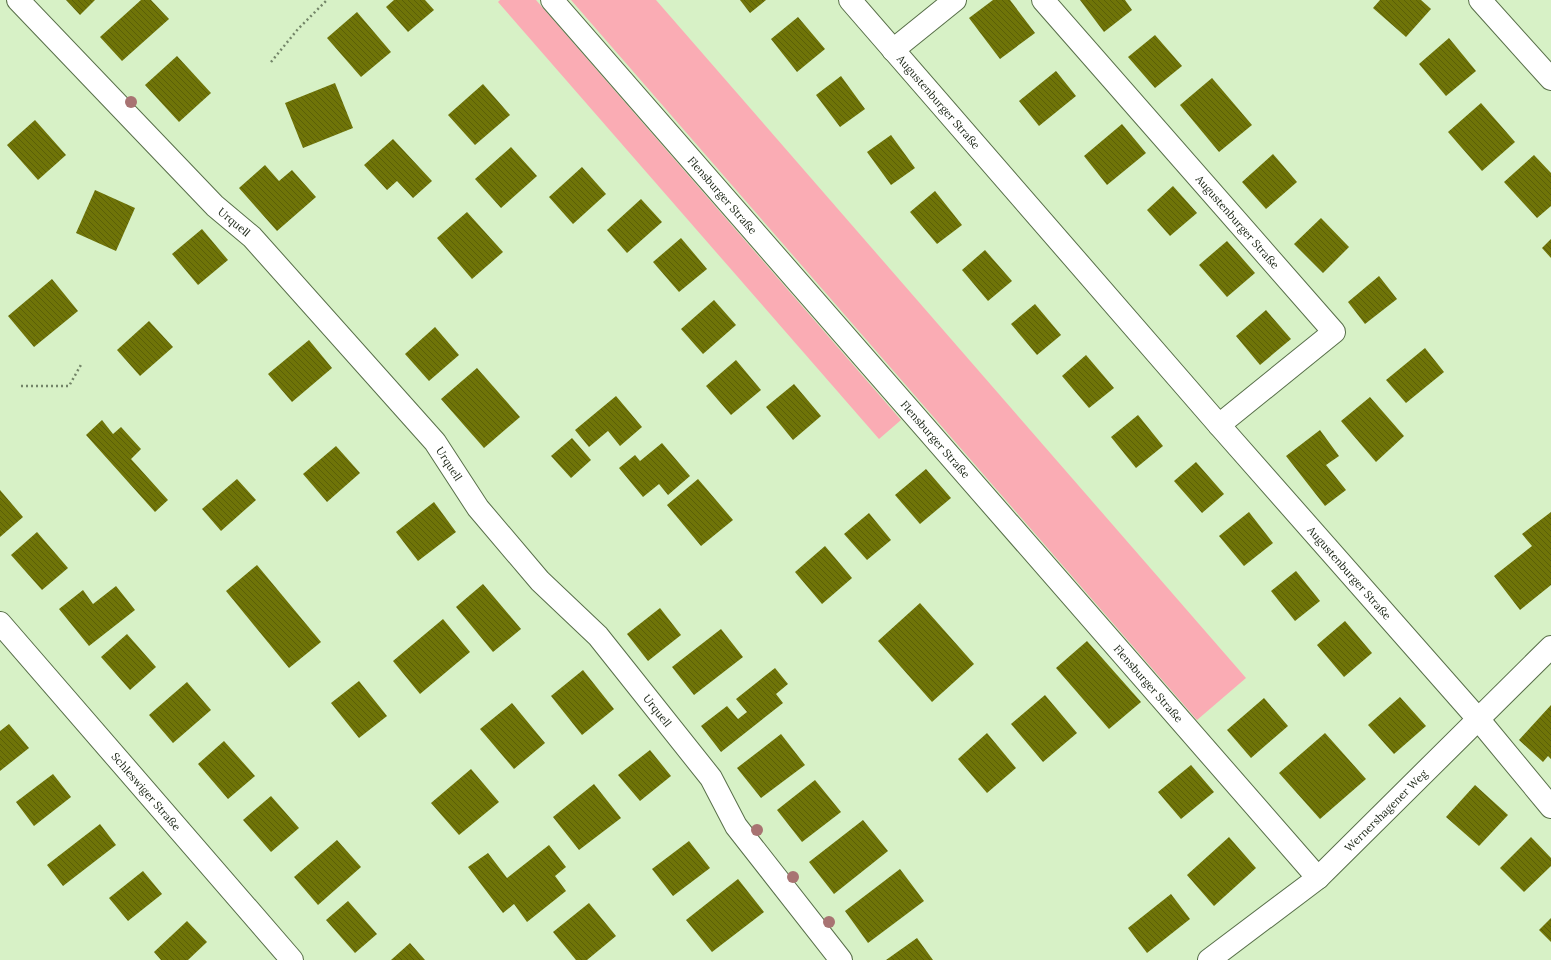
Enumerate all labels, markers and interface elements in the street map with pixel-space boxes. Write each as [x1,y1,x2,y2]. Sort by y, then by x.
street label: Augustenburger Straße [893,51,983,152]
street label: Flensburger Straße [685,153,760,237]
street label: Augustenburger Straße [1192,171,1282,272]
street label: Urquell [215,205,253,240]
street label: Flensburger Straße [898,398,973,481]
street label: Urquell [433,444,465,483]
street label: Augustenburger Straße [1304,523,1394,623]
street label: Flensburger Straße [1111,642,1186,725]
street label: Urquell [640,691,675,730]
street label: Schleswiger Straße [108,750,184,833]
street label: Wernershagener Weg [1342,766,1431,855]

